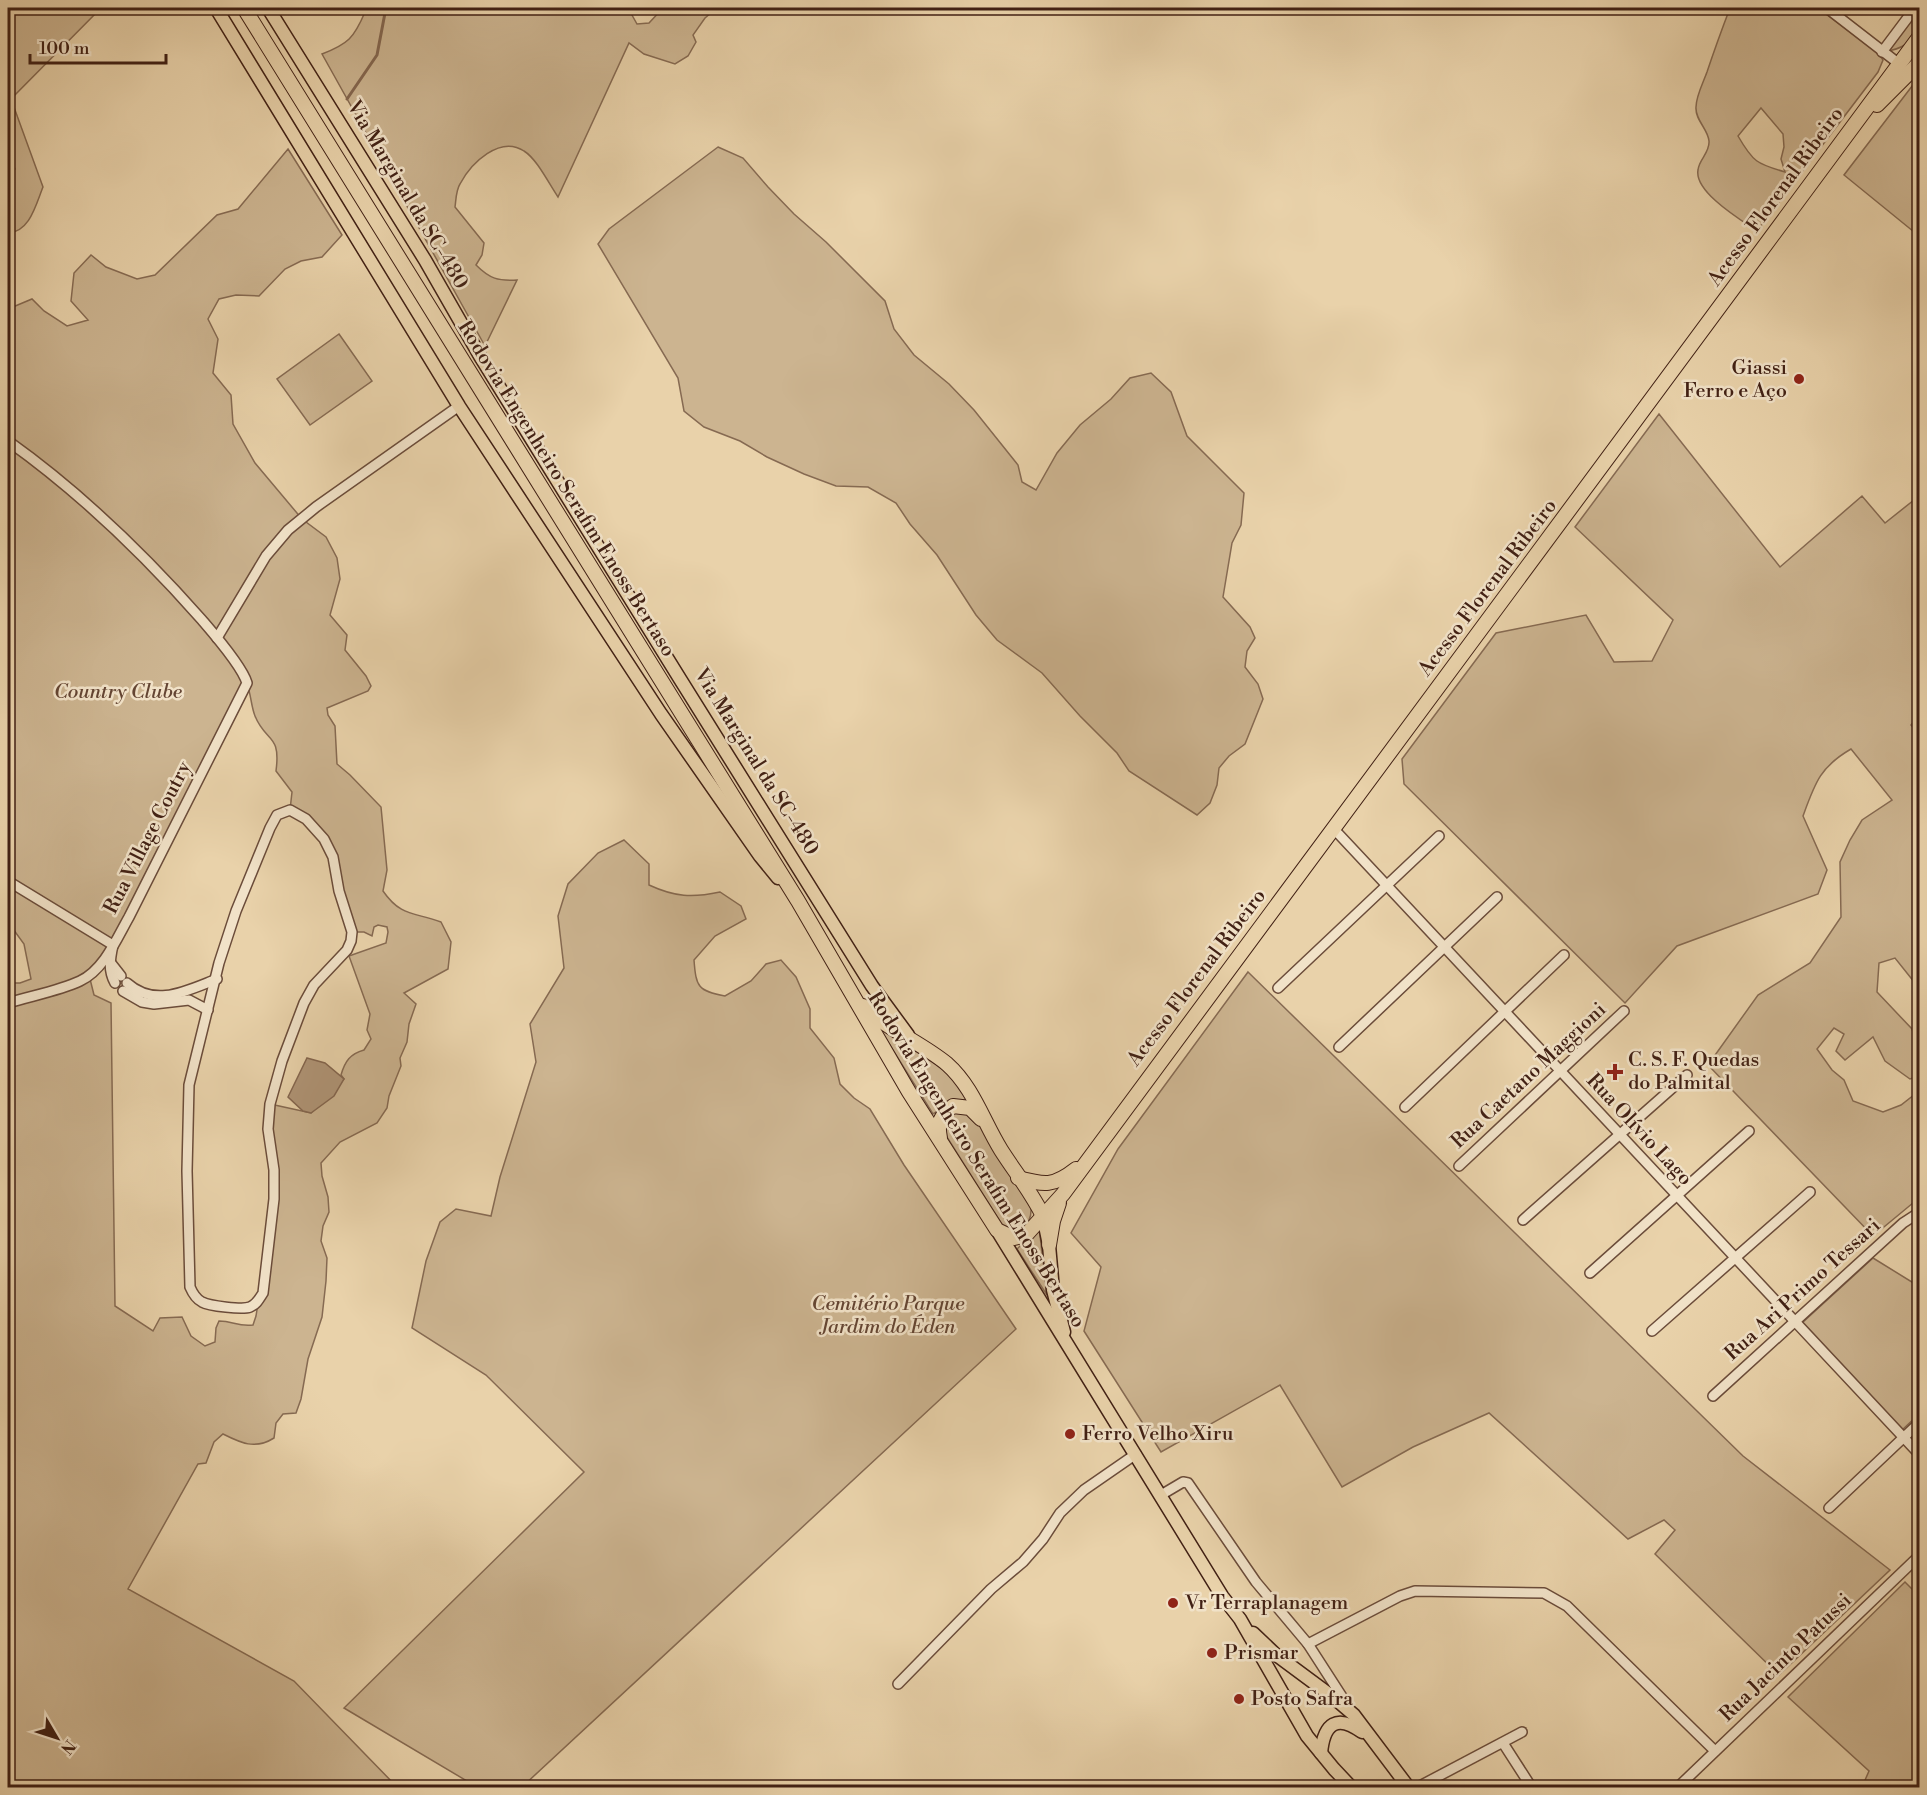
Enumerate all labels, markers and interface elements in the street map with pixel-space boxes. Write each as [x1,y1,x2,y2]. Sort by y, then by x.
scale bar [30,27,166,65]
text: 100 m [39,37,90,60]
street label: Via Marginal da SC-480 [340,95,473,294]
street label: Acesso Florenal Ribeiro [1702,103,1849,292]
street label: Rodovia Engenheiro Serafim Enoss Bertaso [452,316,680,662]
place label: Giassi Ferro e Aço [1684,356,1787,404]
marker: Giassi Ferro e Aço [1792,372,1806,386]
street label: Acesso Florenal Ribeiro [1413,494,1563,682]
street label: Via Marginal da SC-480 [688,663,824,860]
park label: Country Clube [54,680,183,705]
street label: Rua Village Coutry [99,757,197,919]
street label: Acesso Florenal Ribeiro [1122,884,1272,1072]
street label: Rodovia Engenheiro Serafim Enoss Bertaso [862,987,1090,1333]
street label: Rua Caetano Maggioni [1446,997,1612,1154]
place label: C. S. F. Quedas do Palmital [1628,1048,1759,1096]
marker: C. S. F. Quedas do Palmital [1606,1063,1624,1081]
street label: Rua Olívio Lago [1581,1069,1697,1191]
street label: Rua Ari Primo Tessari [1720,1213,1886,1366]
park label: Cemitério Parque Jardim do Éden [812,1292,965,1340]
place label: Ferro Velho Xiru [1082,1422,1234,1447]
marker: Ferro Velho Xiru [1063,1427,1077,1441]
street label: Rua Jacinto Patussi [1715,1588,1858,1728]
place label: Vr Terraplanagem [1184,1591,1349,1616]
marker: Vr Terraplanagem [1166,1596,1180,1610]
place label: Prismar [1224,1641,1299,1666]
marker: Prismar [1205,1646,1219,1660]
place label: Posto Safra [1251,1687,1354,1712]
marker: Posto Safra [1232,1692,1246,1706]
north arrow [27,1708,87,1768]
text: N [56,1736,80,1758]

